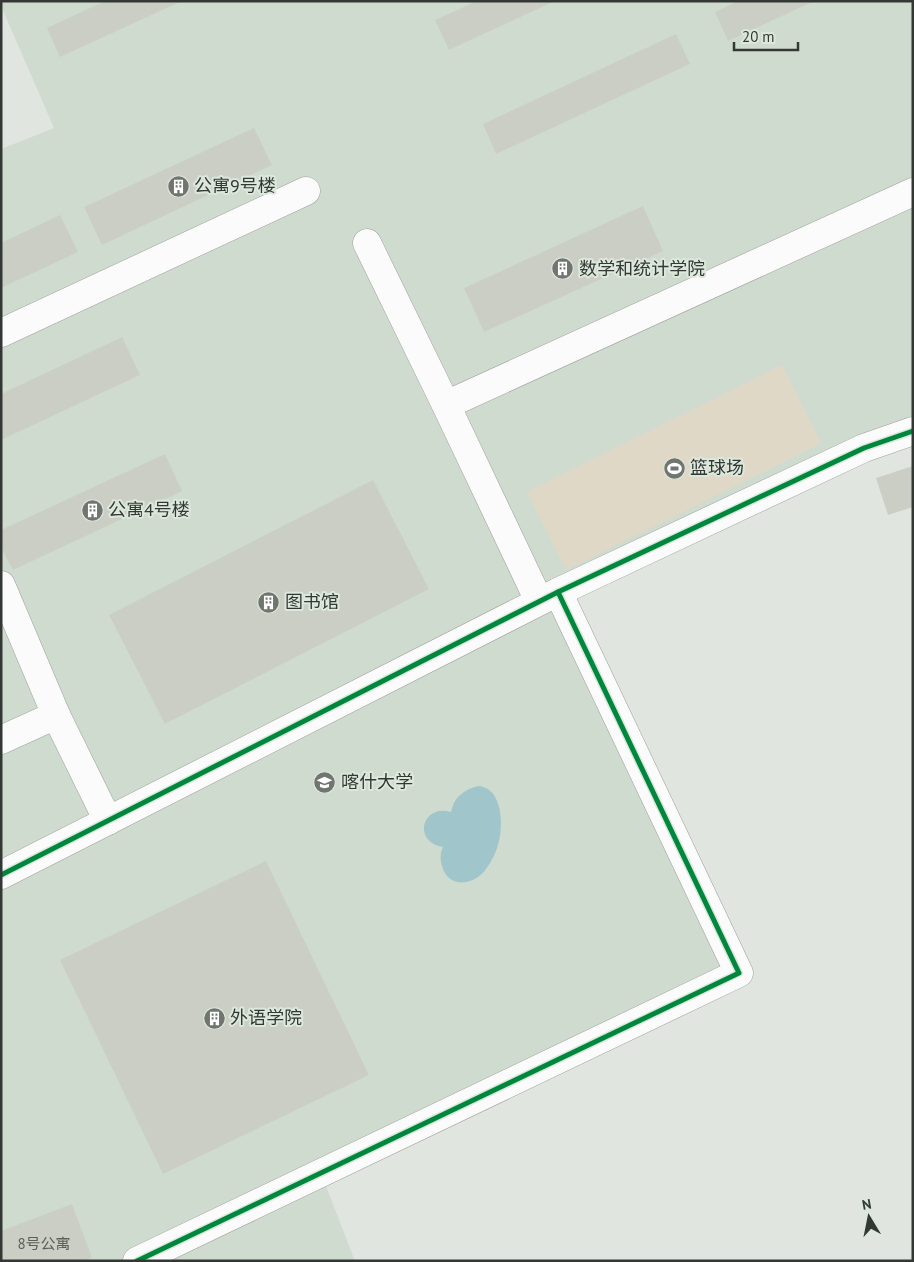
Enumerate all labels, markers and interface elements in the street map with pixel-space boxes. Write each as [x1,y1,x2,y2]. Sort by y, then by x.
scale bar [734,20,798,52]
text: 20 m [742,27,775,46]
building icon: 公寓9号楼 [166,174,190,198]
place label: 公寓9号楼 [194,174,276,197]
building icon: 数学和统计学院 [551,257,575,281]
place label: 数学和统计学院 [579,257,705,280]
sports icon: 篮球场 [662,456,686,480]
place label: 篮球场 [690,456,744,479]
building icon: 公寓4号楼 [80,498,104,522]
place label: 公寓4号楼 [108,498,190,521]
building icon: 图书馆 [257,590,281,614]
place label: 图书馆 [285,590,339,613]
school or university icon: 喀什大学 [313,770,337,794]
place label: 喀什大学 [341,770,413,793]
building icon: 外语学院 [202,1006,226,1030]
place label: 外语学院 [230,1006,302,1029]
north arrow [844,1192,894,1242]
text: N [861,1195,873,1214]
house number: 8号公寓 [17,1234,71,1253]

